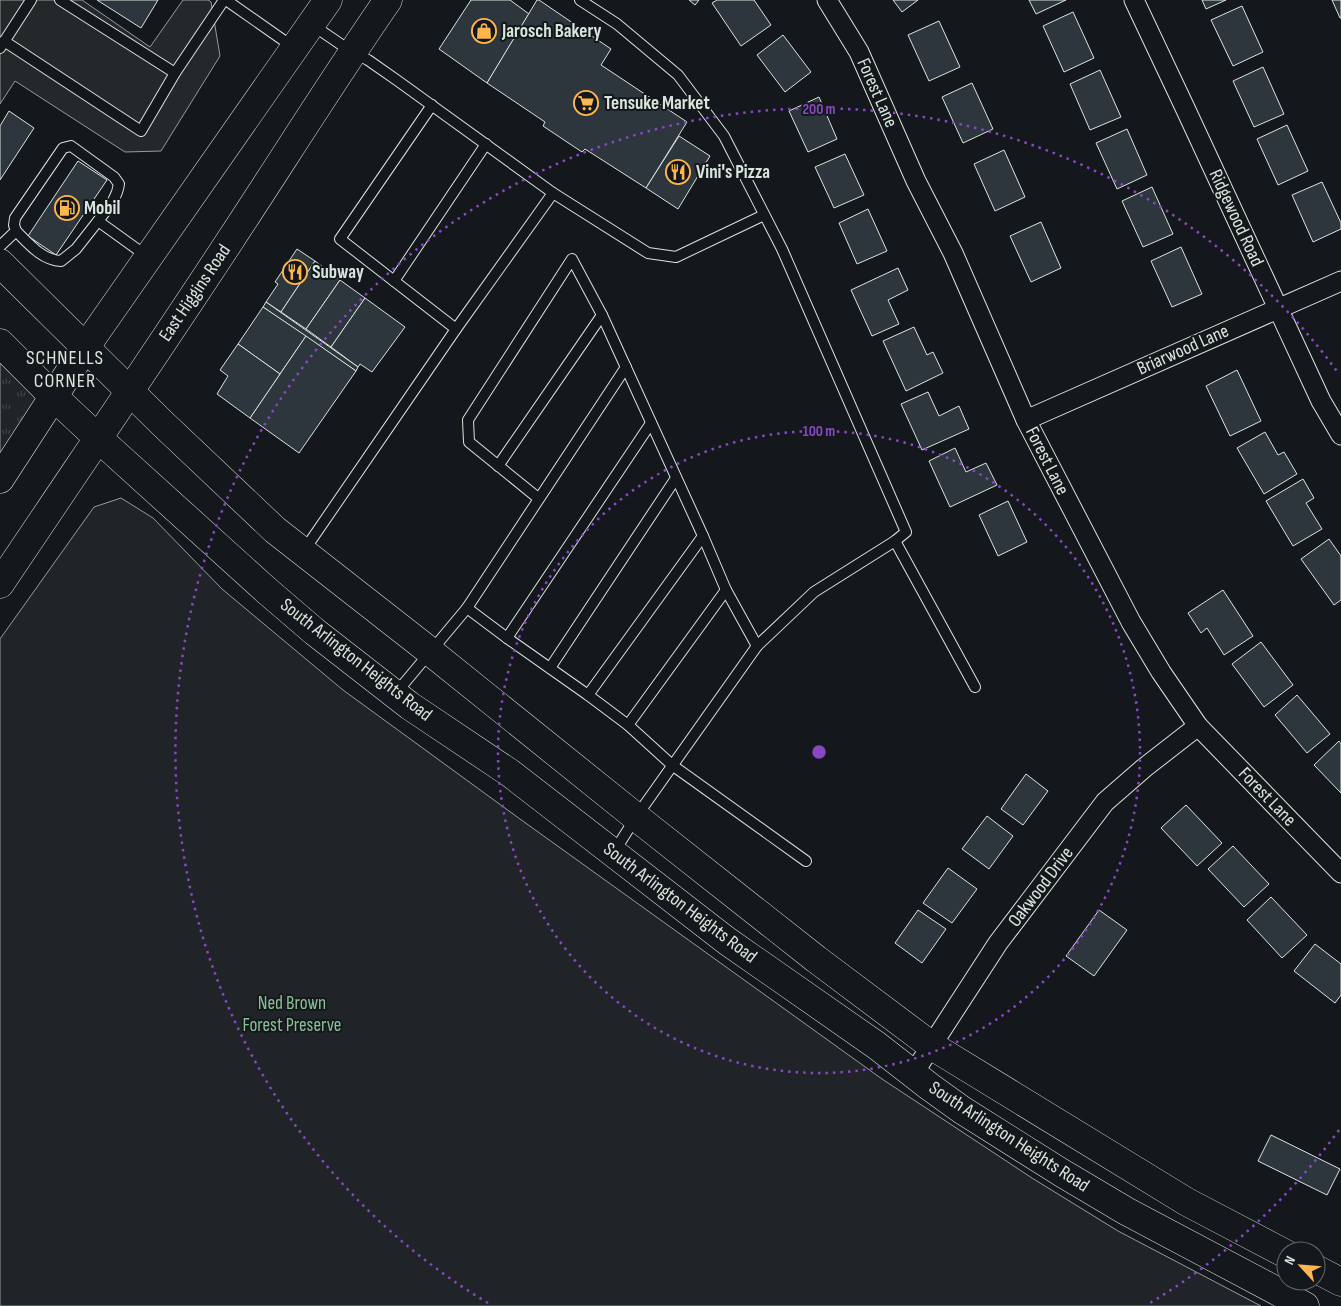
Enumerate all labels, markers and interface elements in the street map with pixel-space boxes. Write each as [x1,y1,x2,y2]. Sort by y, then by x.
shop icon: Jarosch Bakery [471,18,497,44]
place label: Jarosch Bakery [501,20,601,43]
street label: Forest Lane [852,55,902,131]
supermarket icon: Tensuke Market [573,90,599,116]
place label: Tensuke Market [604,92,710,115]
text: 200 m [802,100,836,119]
restaurant icon: Vini's Pizza [665,159,691,185]
place label: Vini's Pizza [696,161,770,184]
street label: Ridgewood Road [1204,166,1268,270]
fuel station icon: Mobil [54,195,80,221]
place label: Mobil [84,197,120,220]
street label: East Higgins Road [154,240,236,346]
restaurant icon: Subway [282,259,308,285]
place label: Subway [312,261,364,284]
street label: Briarwood Lane [1134,320,1232,380]
district label: SCHNELLS CORNER [26,346,104,393]
text: 100 m [803,422,835,441]
street label: Forest Lane [1020,423,1074,499]
street label: South Arlington Heights Road [275,594,437,726]
centre of rings [810,743,828,761]
street label: Forest Lane [1233,763,1301,831]
street label: South Arlington Heights Road [599,838,761,968]
street label: Oakwood Drive [1003,842,1079,932]
park label: Ned Brown Forest Preserve [243,992,341,1037]
street label: South Arlington Heights Road [925,1077,1093,1197]
north arrow [1276,1241,1326,1291]
text: N [1280,1253,1299,1268]

